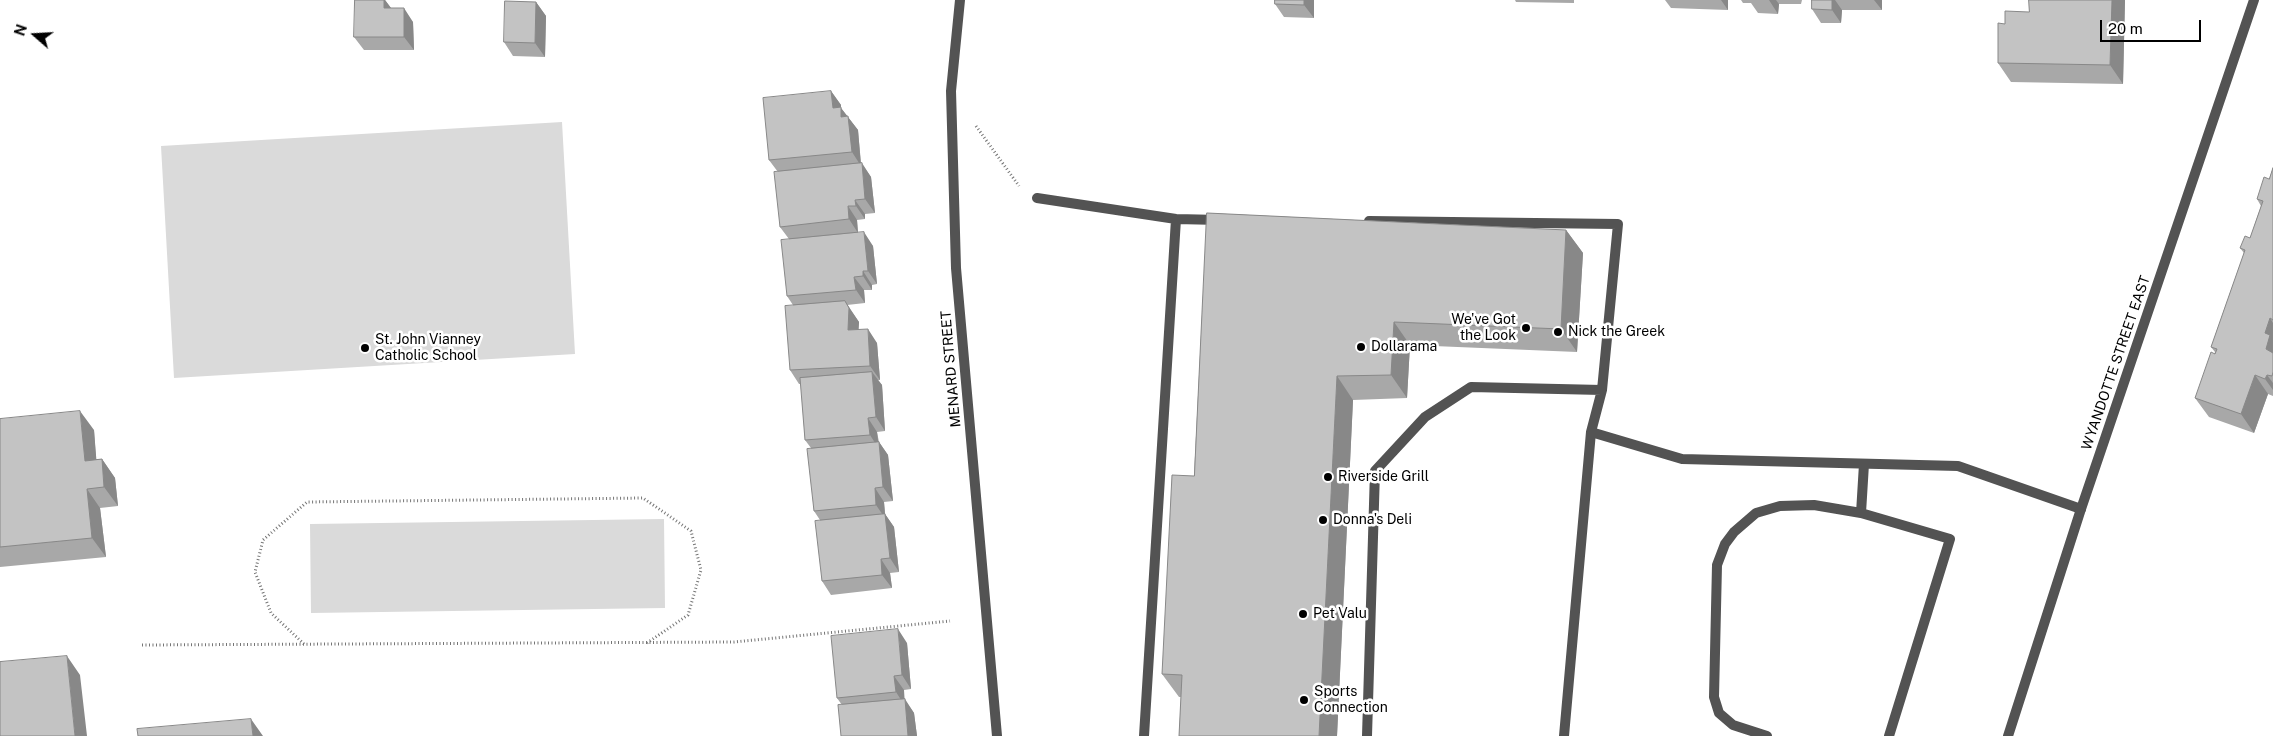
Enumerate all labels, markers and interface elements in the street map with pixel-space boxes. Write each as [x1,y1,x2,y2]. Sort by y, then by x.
north arrow [10,10,60,60]
scale bar [2103,10,2204,42]
text: 20 m [2108,20,2143,37]
text: N [11,22,30,38]
street label: WYANDOTTE STREET EAST [2078,274,2154,452]
street label: MENARD STREET [938,310,964,428]
place label: We've Got the Look [1451,312,1516,344]
marker: We've Got the Look [1520,322,1532,334]
place label: Nick the Greek [1568,324,1665,340]
marker: Nick the Greek [1552,326,1564,338]
place label: St. John Vianney Catholic School [375,332,481,364]
place label: Dollarama [1371,339,1437,355]
marker: Dollarama [1355,341,1367,353]
marker: St. John Vianney Catholic School [359,342,371,354]
place label: Riverside Grill [1338,469,1429,485]
marker: Riverside Grill [1322,471,1334,483]
place label: Donna's Deli [1333,512,1412,528]
marker: Donna's Deli [1317,514,1329,526]
place label: Pet Valu [1313,606,1367,622]
marker: Pet Valu [1297,608,1309,620]
place label: Sports Connection [1314,684,1388,716]
marker: Sports Connection [1298,694,1310,706]

